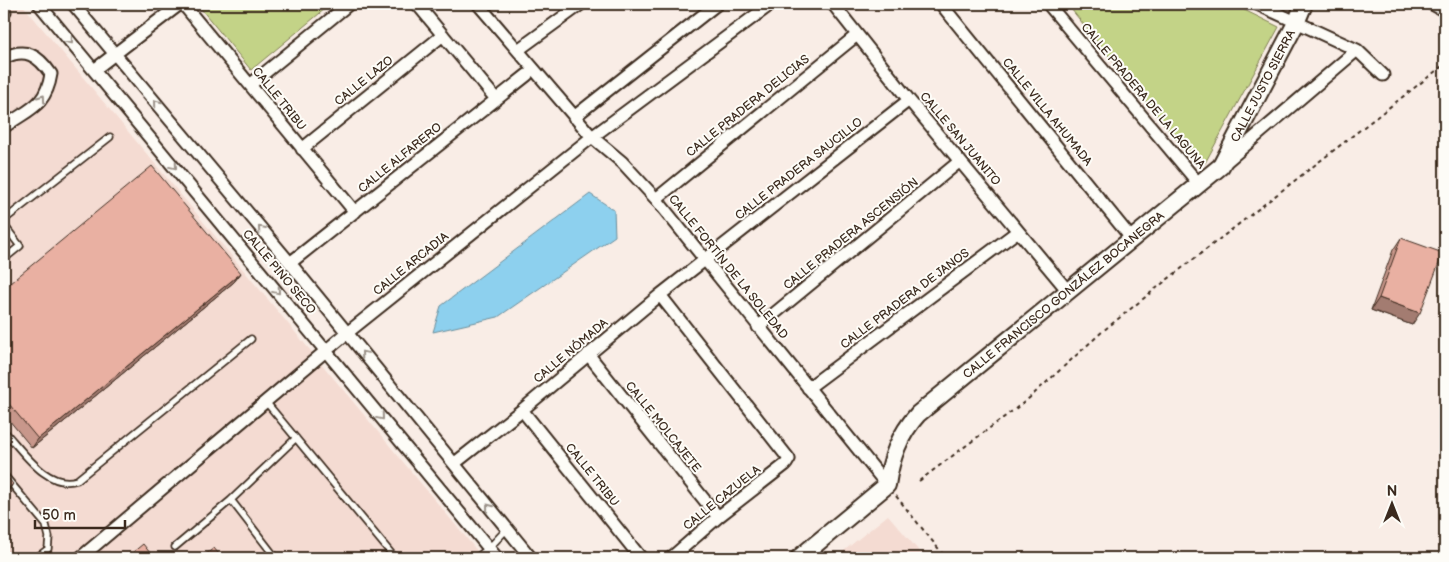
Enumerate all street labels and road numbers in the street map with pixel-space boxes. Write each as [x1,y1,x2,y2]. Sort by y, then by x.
street label: CALLE PRADERA DE LA LAGUNA [1078,20,1209,172]
street label: CALLE JUSTO SIERRA [1227,27,1299,145]
street label: CALLE PRADERA DELICIAS [683,52,813,160]
street label: CALLE LAZO [332,53,396,109]
street label: CALLE VILLA AHUMADA [999,55,1095,169]
street label: CALLE TRIBU [249,64,309,134]
street label: CALLE SAN JUANITO [917,89,1003,189]
street label: CALLE PRADERA SAUCILLO [732,115,866,223]
street label: CALLE ALFARERO [355,120,445,196]
street label: CALLE PRADERA ASCENSIÓN [779,173,922,293]
street label: CALLE FORTÍN DE LA SOLEDAD [665,190,793,342]
street label: CALLE FRANCISCO GONZÁLEZ BOCANEGRA [960,208,1168,382]
street label: CALLE PINO SECO [239,227,319,317]
street label: CALLE ARCADIA [370,229,452,299]
street label: CALLE PRADERA DE JANOS [838,246,972,352]
street label: CALLE NÓMADA [529,314,612,386]
street label: CALLE MOLCAJETE [622,379,704,475]
street label: CALLE TRIBU [562,440,622,510]
street label: CALLE CAZUELA [680,462,764,534]

